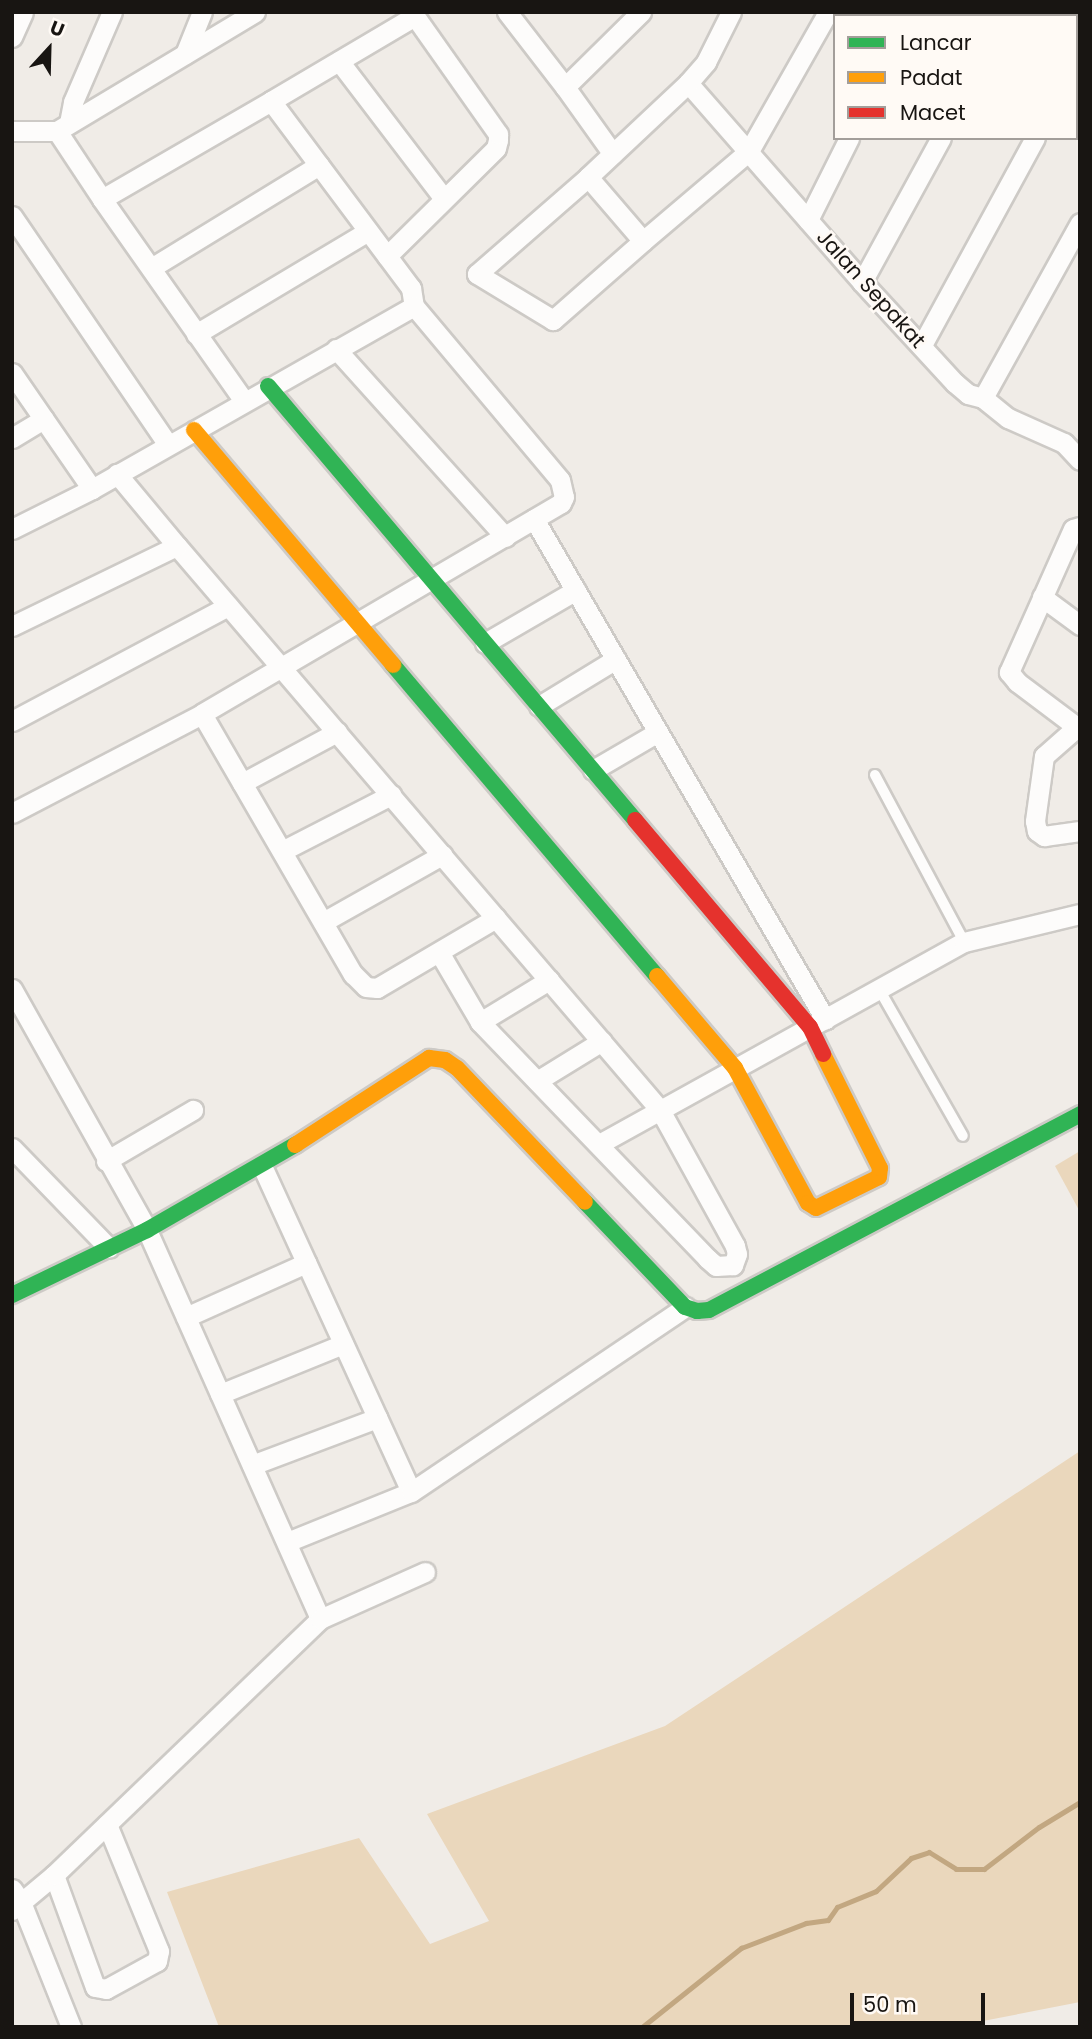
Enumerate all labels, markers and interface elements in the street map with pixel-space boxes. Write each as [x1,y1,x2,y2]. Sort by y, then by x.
north arrow [14,14,84,84]
text: U [46,14,68,44]
legend [833,14,1078,140]
text: Lancar [900,28,971,57]
text: Padat [900,63,962,92]
text: Macet [900,98,966,127]
street label: Jalan Sepakat [811,225,931,353]
scale bar [854,1980,989,2024]
text: 50 m [863,1990,917,2019]

